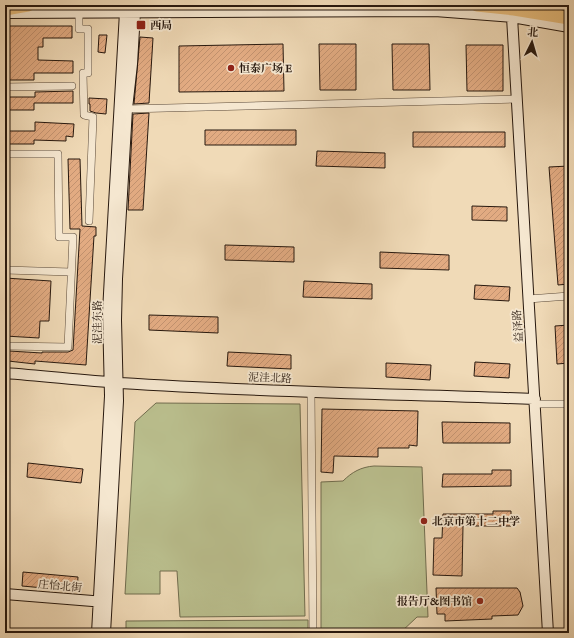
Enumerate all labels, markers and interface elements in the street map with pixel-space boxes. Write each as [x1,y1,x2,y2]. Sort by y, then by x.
marker: 西局 [135,19,147,31]
place label: 西局 [150,19,172,32]
north arrow [512,22,552,62]
text: 北 [527,26,539,39]
place label: 恒泰广场 E [239,62,292,75]
marker: 恒泰广场 E [226,63,236,73]
street label: 泥洼东路 [91,300,104,344]
street label: 益泽路 [510,309,526,343]
street label: 泥洼北路 [248,371,292,385]
place label: 北京市第十二中学 [432,515,520,528]
marker: 北京市第十二中学 [419,516,429,526]
street label: 庄怡北街 [38,578,82,594]
place label: 报告厅&图书馆 [397,595,472,608]
marker: 报告厅&图书馆 [475,596,485,606]

